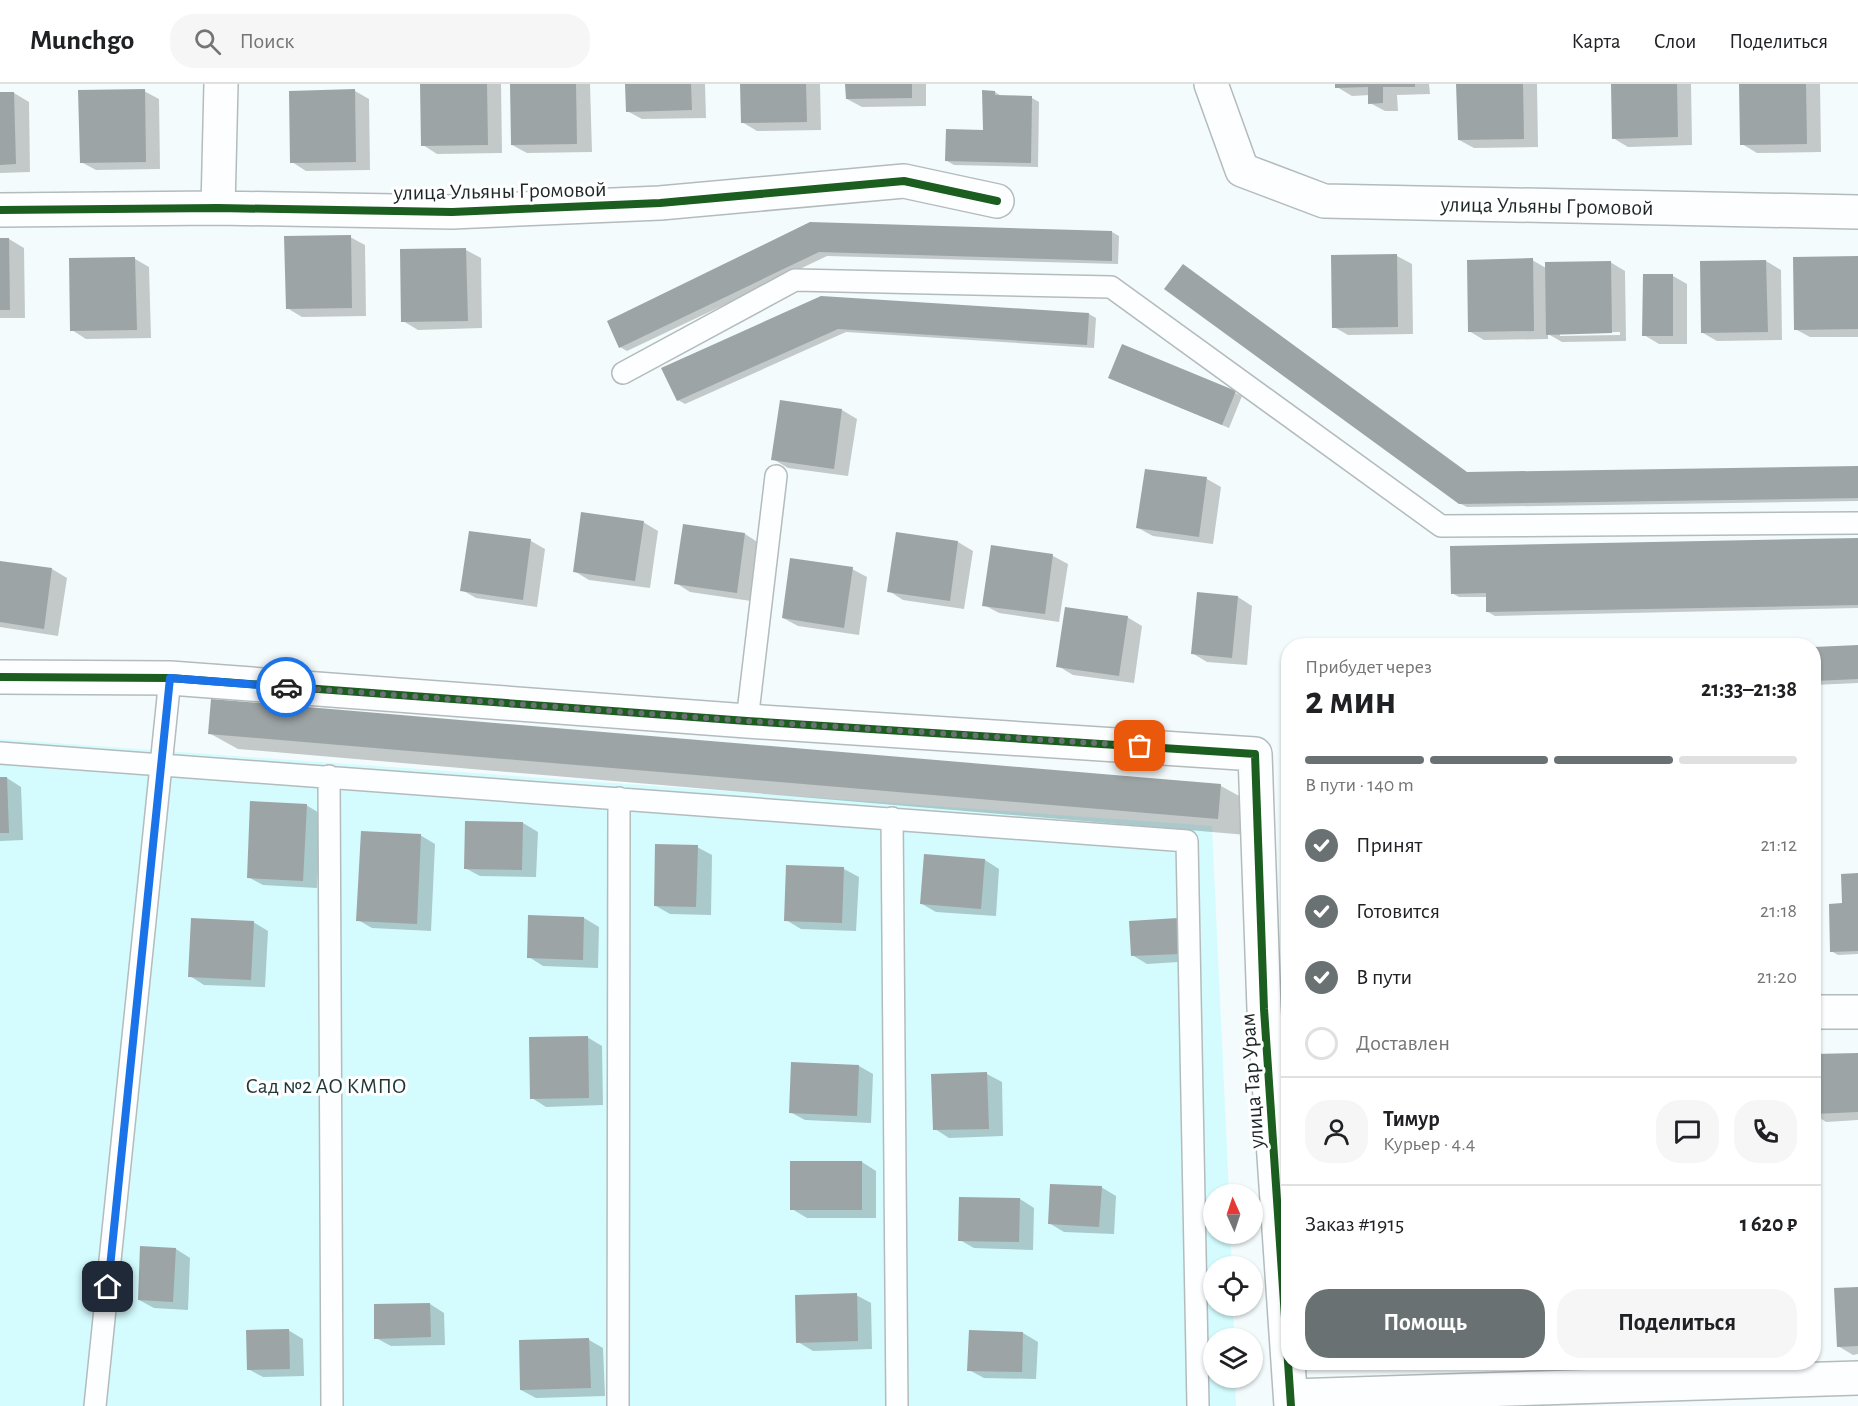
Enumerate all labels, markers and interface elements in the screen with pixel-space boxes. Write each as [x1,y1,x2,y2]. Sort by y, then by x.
search box [170,14,590,68]
icon: search [191,25,224,58]
text: Munchgo [30,27,134,55]
text: Поиск [239,30,294,52]
text: Карта [1571,31,1621,52]
text: Слои [1654,31,1696,52]
text: Поделиться [1729,31,1828,52]
street label: улица Ульяны Громовой [392,178,607,204]
street label: улица Ульяны Громовой [1439,193,1654,219]
courier [256,657,316,717]
text: Прибудет через [1305,657,1432,677]
icon: car [270,671,303,704]
text: 21:33–21:38 [1701,678,1797,700]
text: 2 мин [1305,682,1396,721]
pin [1114,720,1165,771]
icon: bag [1123,729,1156,762]
text: В пути · 140 m [1305,775,1414,795]
icon: check [1305,829,1338,862]
text: Принят [1356,834,1422,856]
text: 21:12 [1760,835,1797,855]
icon: check [1305,895,1338,928]
text: Готовится [1356,900,1440,922]
text: 21:18 [1760,901,1797,921]
icon: check [1305,961,1338,994]
text: В пути [1356,966,1412,988]
text: 21:20 [1757,967,1797,987]
street label: улица Тар Урам [1236,1013,1268,1150]
text: Доставлен [1356,1032,1450,1054]
park label: Сад №2 АО КМПО [246,1075,406,1097]
button: person [1305,1100,1368,1163]
button: chat [1656,1100,1719,1163]
button: phone [1734,1100,1797,1163]
text: Тимур [1383,1108,1440,1130]
text: Курьер · 4.4 [1383,1134,1475,1154]
north arrow [1203,1184,1263,1244]
map controls [1203,1184,1263,1388]
text: Заказ #1915 [1305,1213,1404,1235]
text: 1 620 ₽ [1740,1213,1797,1235]
button: locate [1203,1256,1263,1316]
pin [82,1261,133,1312]
icon: home [91,1270,124,1303]
button: Помощь [1305,1289,1545,1358]
button: Поделиться [1557,1289,1797,1358]
button: layers [1203,1328,1263,1388]

